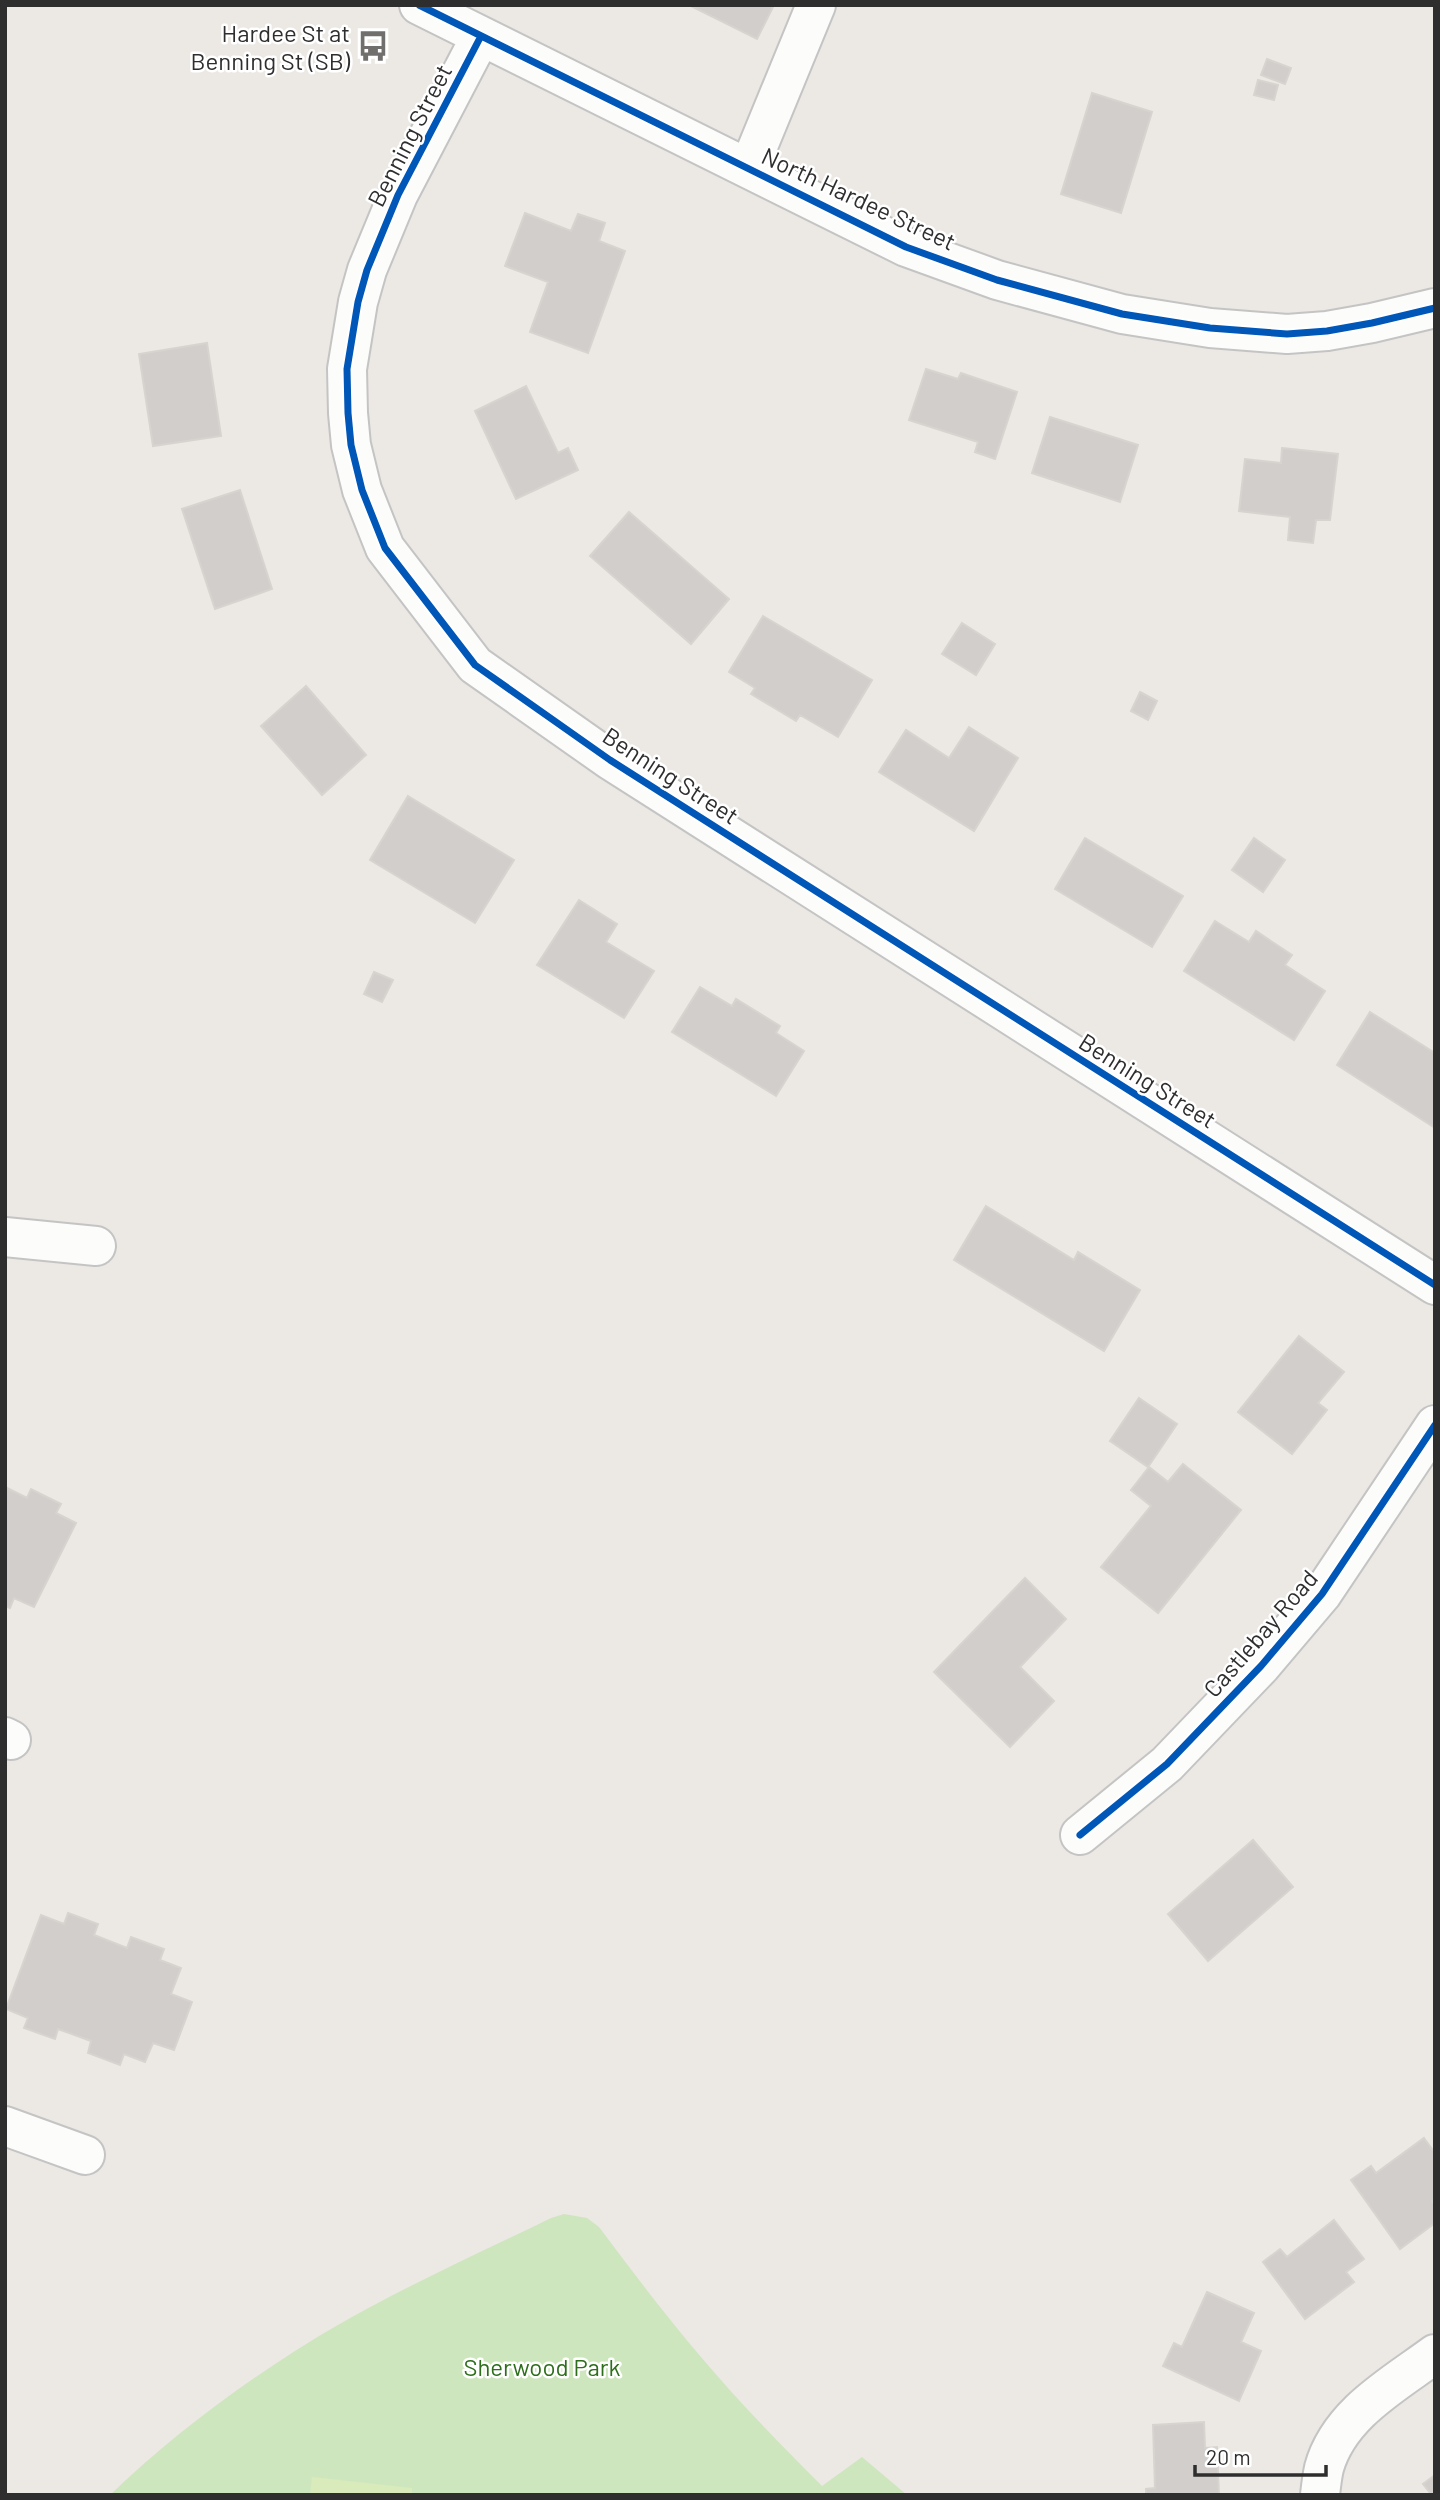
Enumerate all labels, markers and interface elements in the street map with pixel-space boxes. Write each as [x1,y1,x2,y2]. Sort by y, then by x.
place label: Hardee St at Benning St (SB) [190,18,351,75]
bus stop icon: Hardee St at Benning St (SB) [356,29,390,63]
street label: Benning Street [361,59,457,211]
street label: North Hardee Street [758,140,960,256]
street label: Benning Street [598,720,744,830]
street label: Benning Street [1074,1026,1222,1134]
street label: Castlebay Road [1197,1563,1323,1703]
park label: Sherwood Park [463,2352,621,2381]
scale bar [1195,2434,1326,2478]
text: 20 m [1206,2444,1251,2469]

